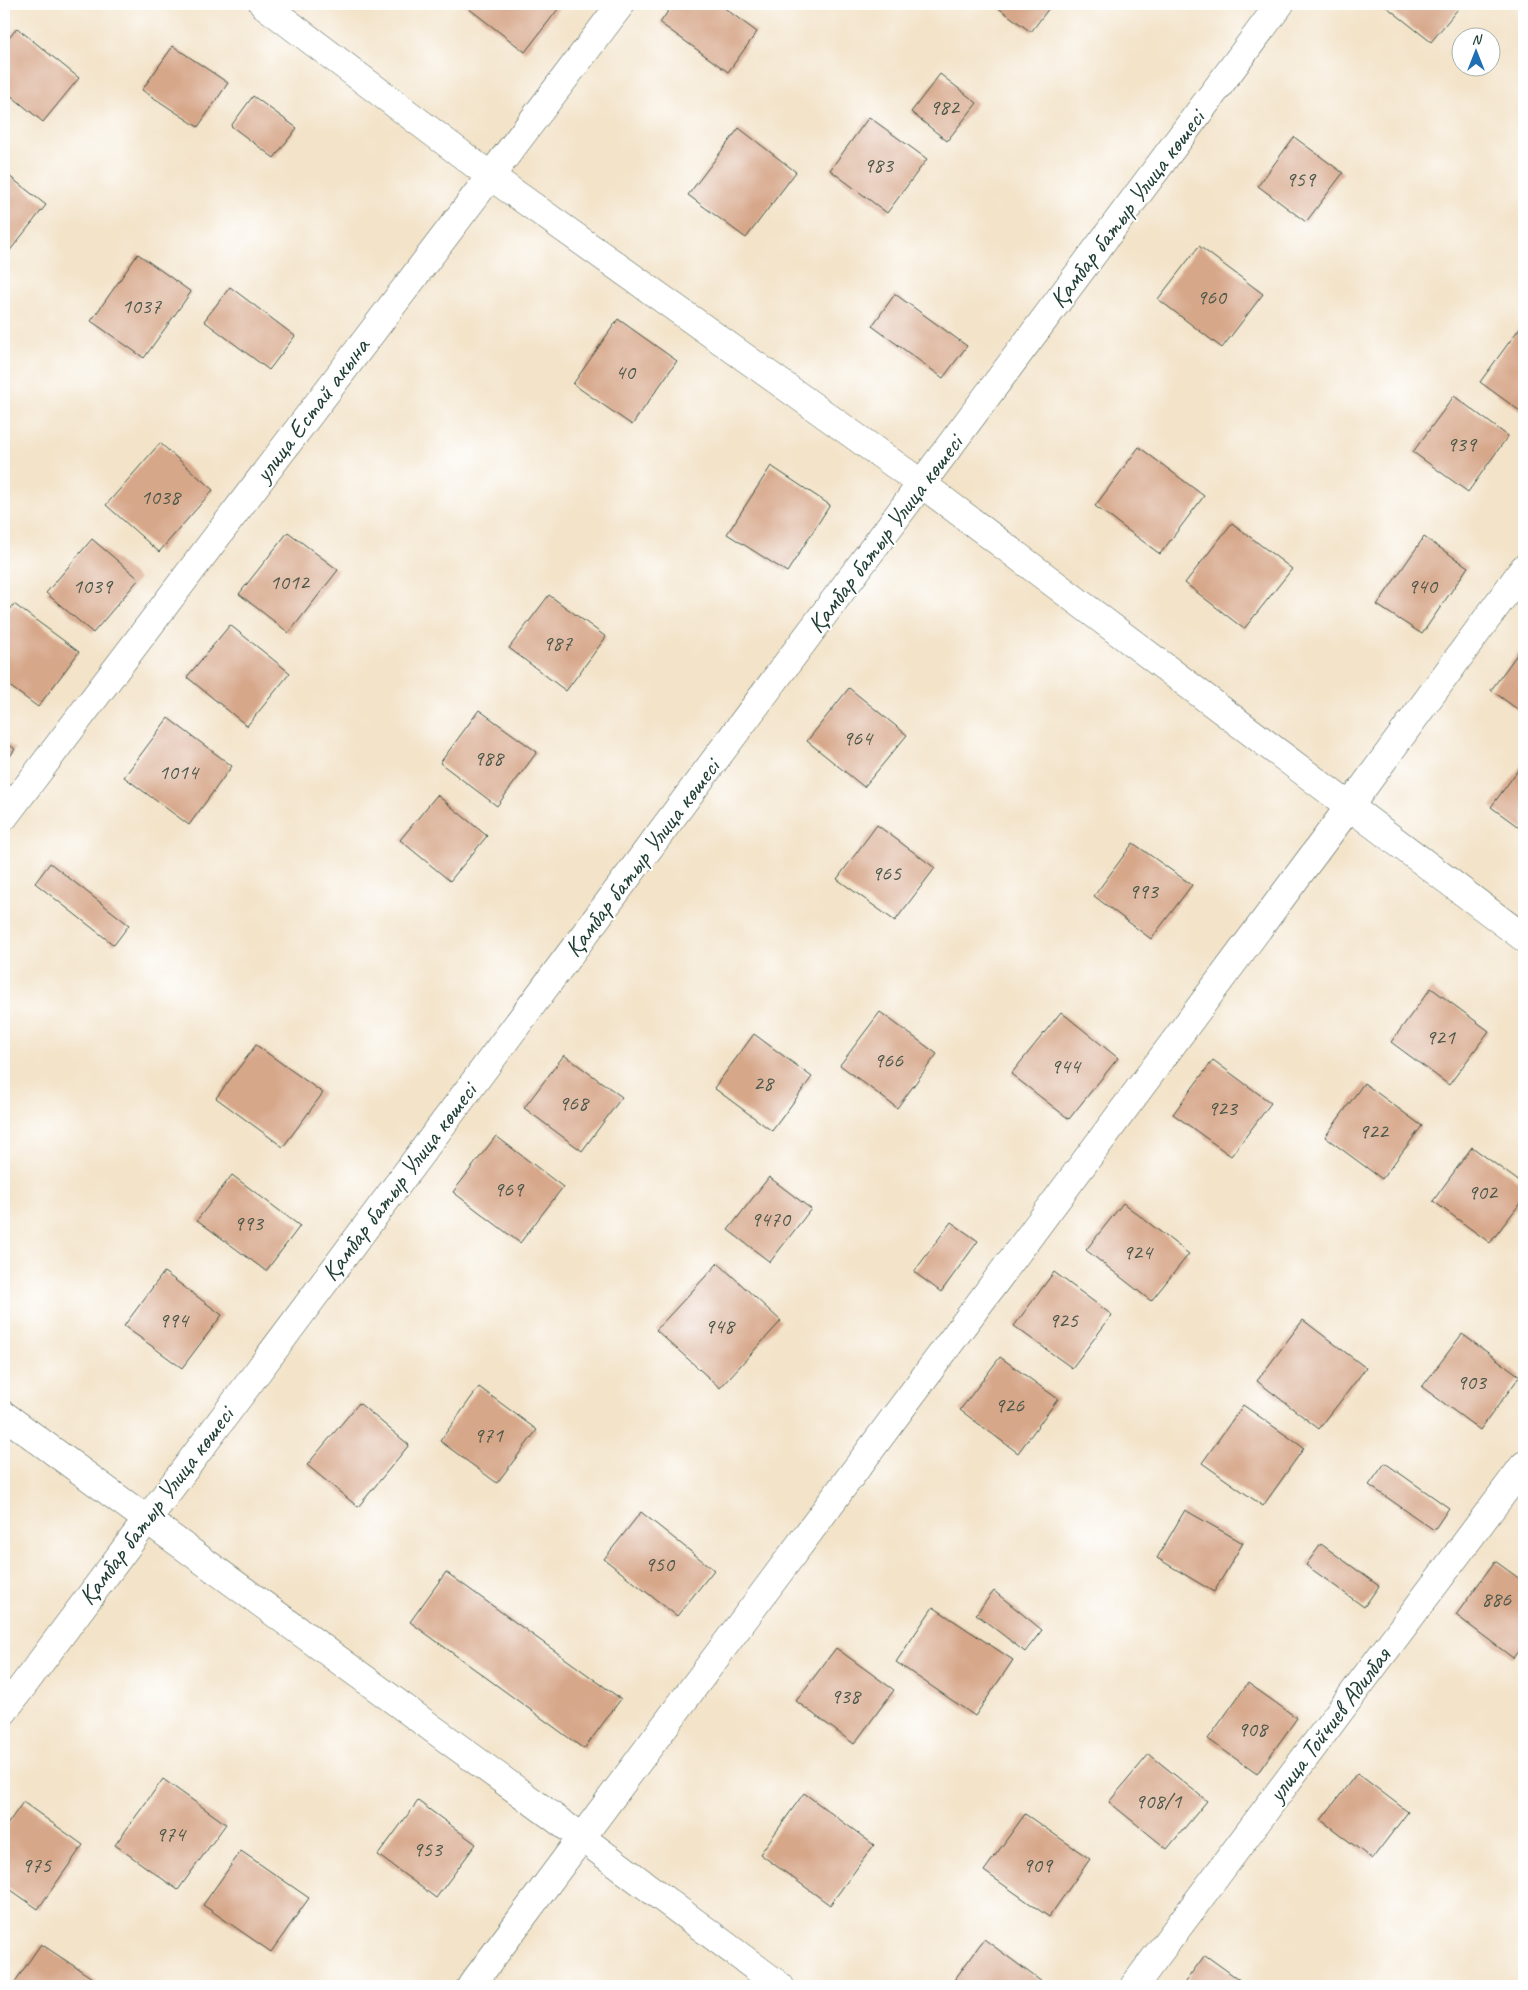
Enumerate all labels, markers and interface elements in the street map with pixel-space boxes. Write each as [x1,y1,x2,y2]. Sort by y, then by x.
north arrow [1450,28,1500,78]
text: N [1472,31,1483,48]
house number: 982 [929,93,961,121]
street label: Қамбар батыр Улица көшесі [1042,101,1214,314]
house number: 983 [863,151,895,179]
house number: 959 [1285,165,1317,193]
house number: 960 [1196,283,1228,311]
house number: 1037 [121,292,162,320]
street label: улица Естай акына [246,330,378,490]
house number: 40 [615,358,637,386]
street label: Қамбар батыр Улица көшесі [800,426,972,639]
house number: 939 [1446,430,1478,458]
house number: 1038 [140,483,182,511]
house number: 1012 [269,568,311,596]
house number: 1039 [72,572,114,600]
house number: 940 [1407,572,1439,600]
house number: 987 [542,629,573,657]
house number: 964 [842,724,874,752]
house number: 988 [473,744,505,772]
street label: Қамбар батыр Улица көшесі [557,750,729,963]
house number: 1014 [158,758,200,786]
house number: 965 [871,859,902,887]
house number: 993 [1128,877,1160,905]
house number: 921 [1425,1023,1456,1051]
house number: 966 [873,1046,904,1074]
house number: 944 [1050,1052,1082,1080]
house number: 28 [753,1069,775,1097]
street label: Қамбар батыр Улица көшесі [314,1074,486,1287]
house number: 968 [558,1089,590,1117]
house number: 923 [1207,1094,1239,1122]
house number: 922 [1358,1117,1390,1145]
house number: 969 [493,1175,525,1203]
house number: 902 [1467,1178,1499,1206]
house number: 9470 [750,1205,792,1233]
house number: 993 [233,1209,265,1237]
house number: 924 [1122,1238,1154,1266]
house number: 994 [158,1306,190,1334]
house number: 925 [1048,1306,1079,1334]
house number: 948 [704,1312,736,1340]
house number: 903 [1456,1368,1488,1396]
house number: 926 [994,1391,1025,1419]
street label: Қамбар батыр Улица көшесі [71,1398,243,1611]
house number: 971 [473,1421,504,1449]
house number: 950 [644,1550,676,1578]
house number: 886 [1481,1585,1512,1613]
street label: улица Тойчиев Адилбая [1259,1640,1399,1810]
house number: 938 [830,1682,862,1710]
house number: 908 [1237,1715,1269,1743]
house number: 908/1 [1135,1787,1183,1815]
house number: 974 [155,1820,187,1848]
house number: 953 [412,1835,444,1863]
house number: 975 [21,1851,52,1879]
house number: 909 [1022,1851,1054,1879]

